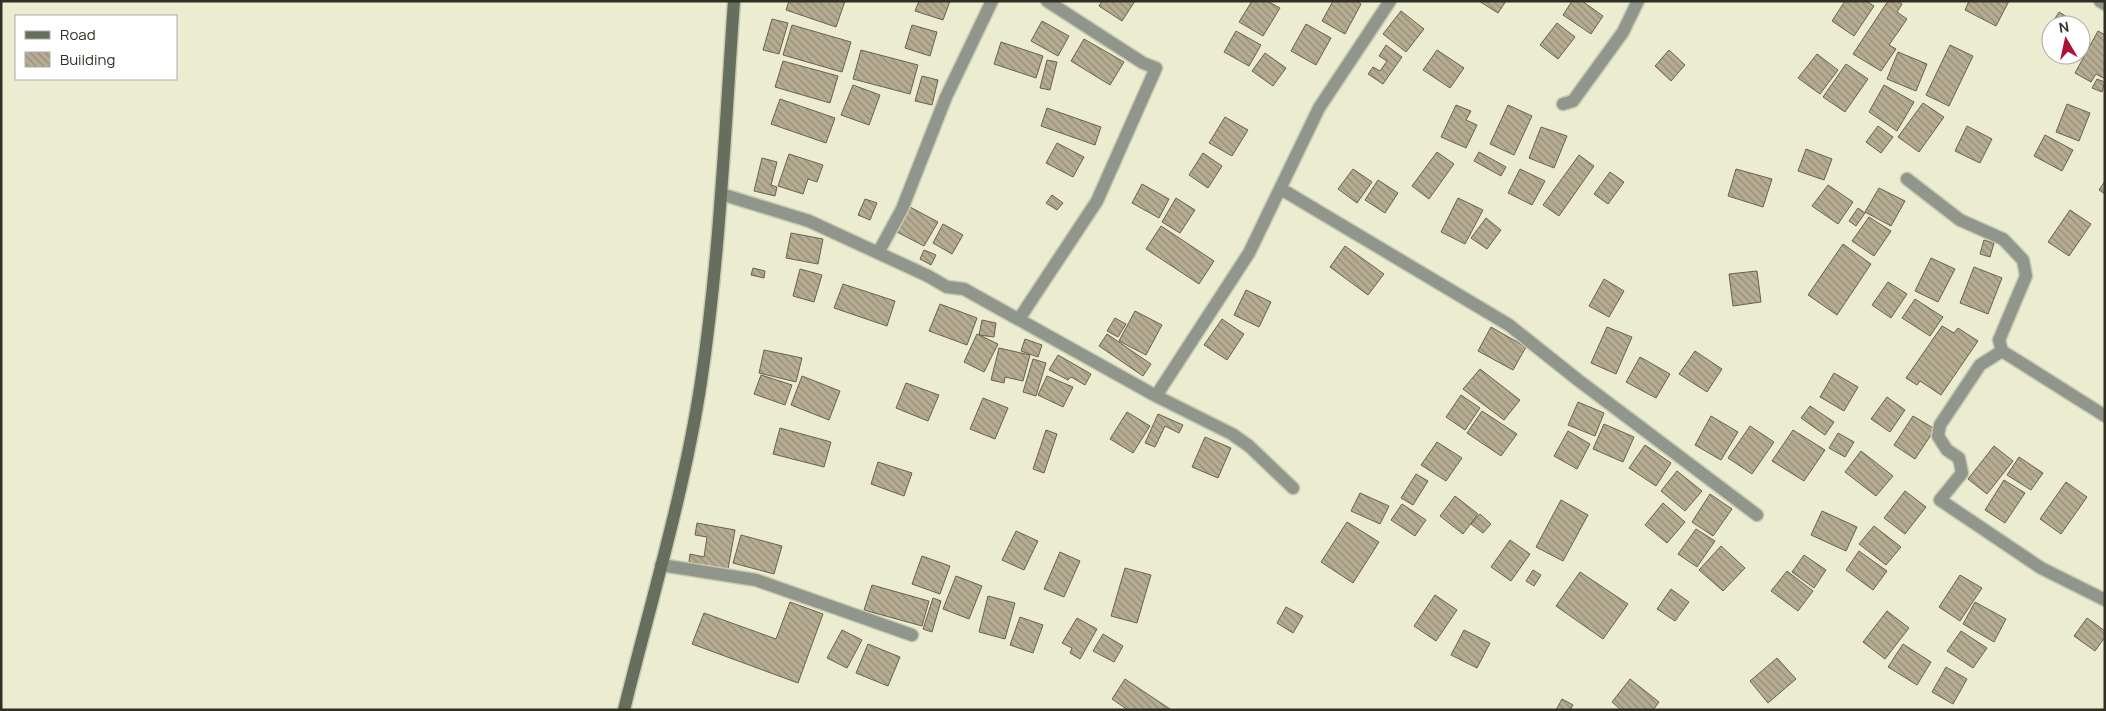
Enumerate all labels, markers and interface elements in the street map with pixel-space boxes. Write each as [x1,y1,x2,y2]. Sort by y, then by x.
legend [15,15,178,80]
north arrow [2041,15,2091,65]
text: N [2057,16,2070,37]
text: Road [60,24,96,45]
text: Building [60,49,115,70]

